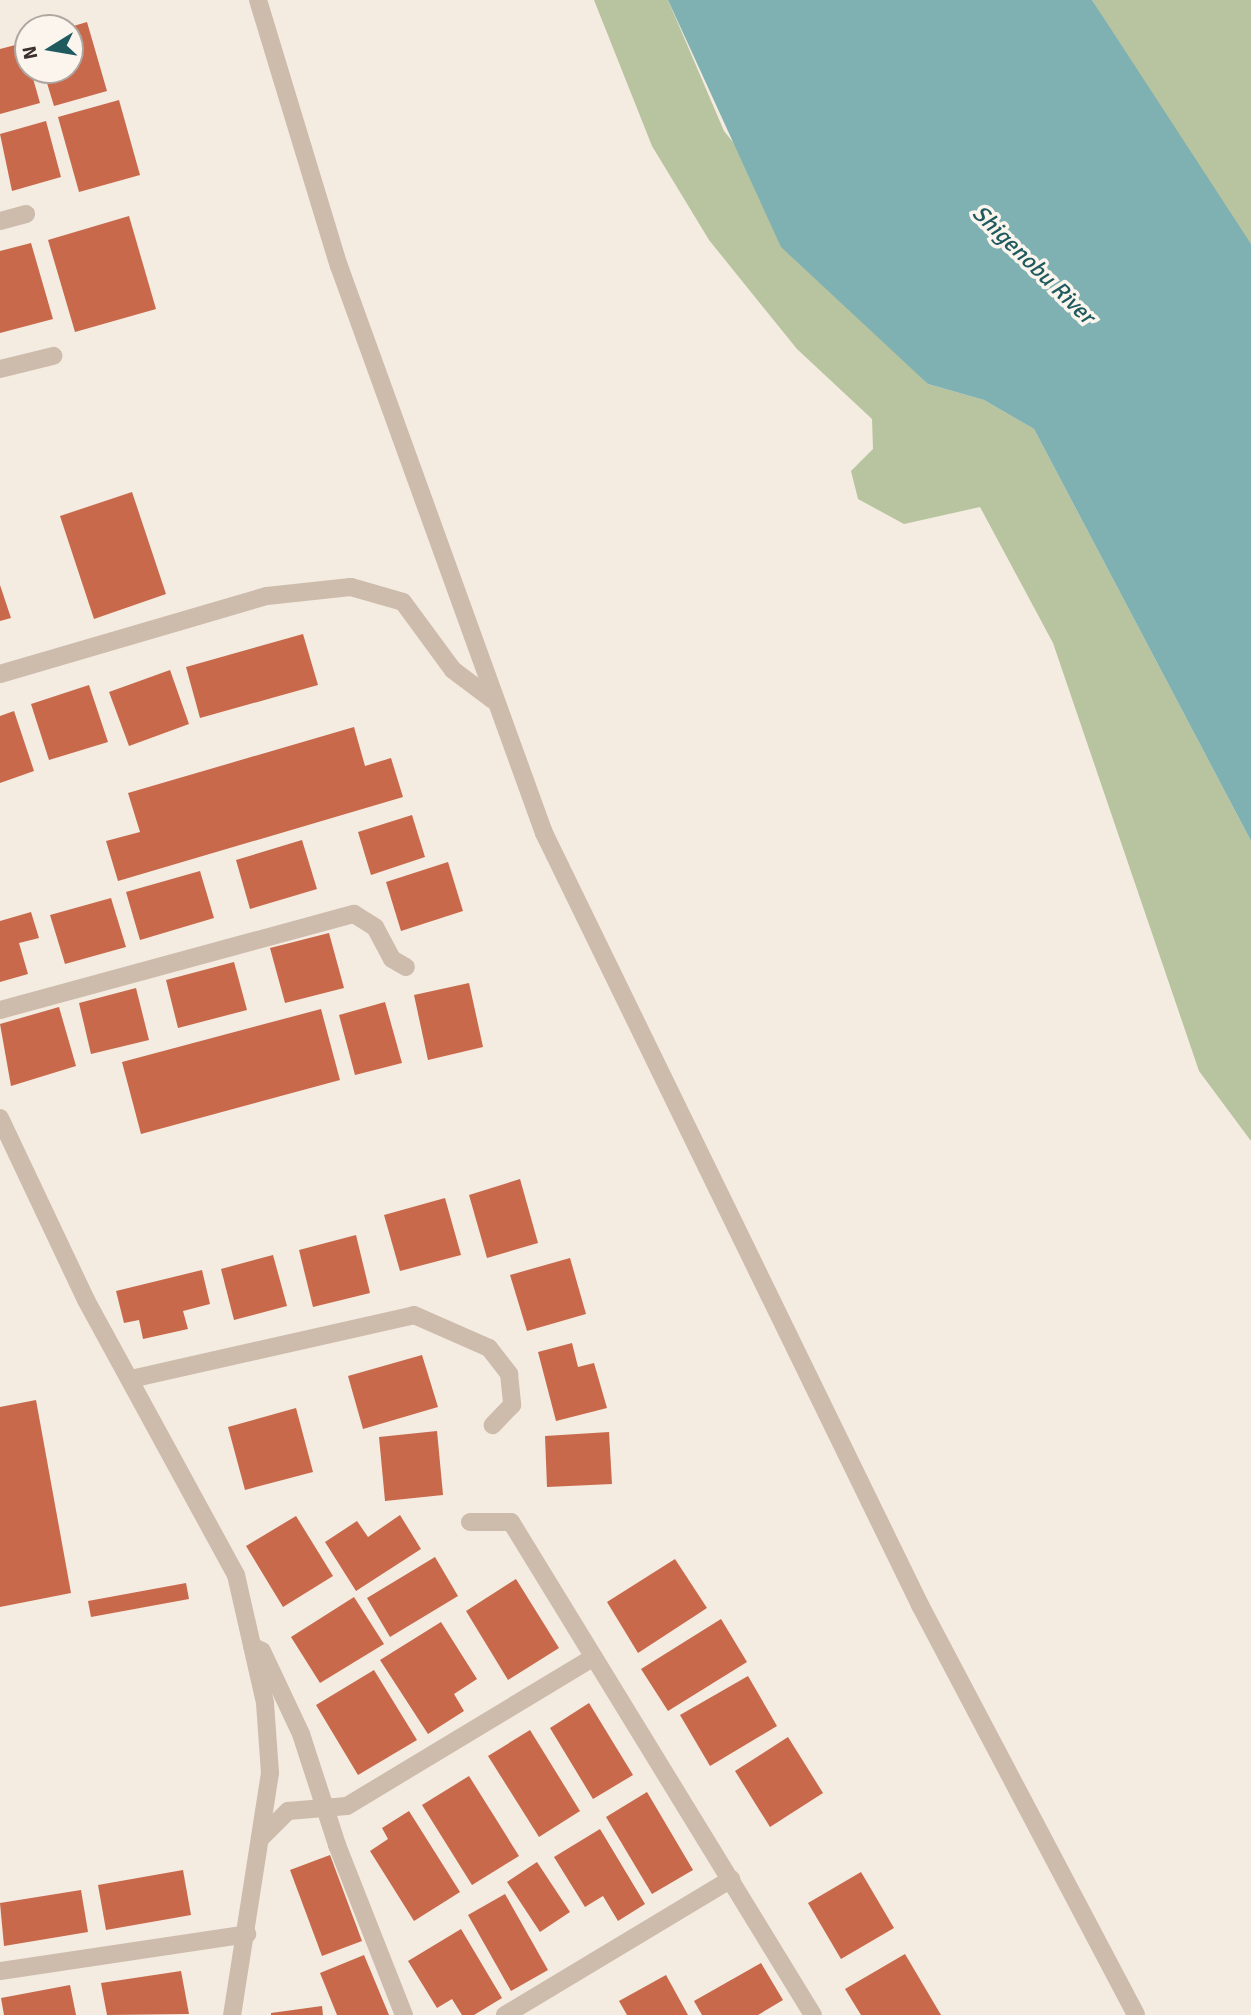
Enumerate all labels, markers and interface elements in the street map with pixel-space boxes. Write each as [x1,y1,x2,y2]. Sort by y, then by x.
north arrow [14,14,84,84]
text: N [17,44,43,61]
water label: Shigenobu River [966,200,1100,330]

